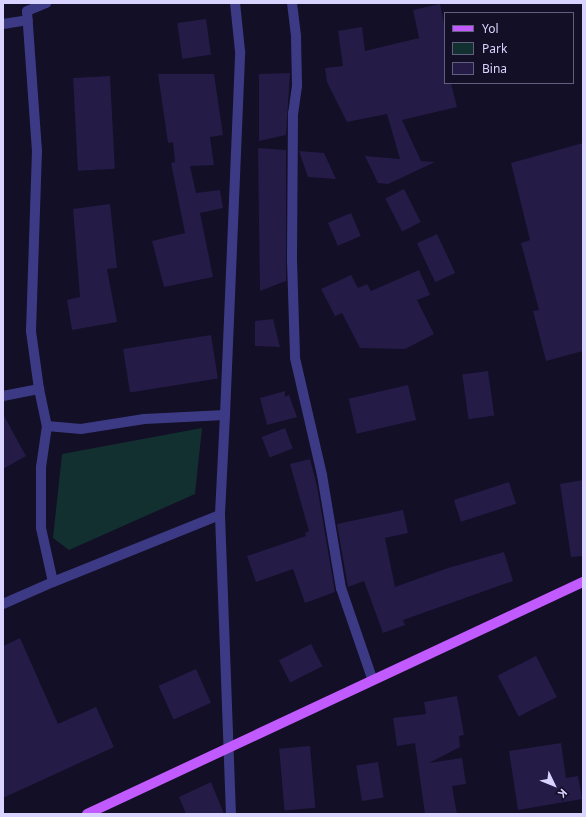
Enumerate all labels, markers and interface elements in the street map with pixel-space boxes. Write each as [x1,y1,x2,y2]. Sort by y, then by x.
legend [444,12,574,84]
text: Yol [482,20,499,37]
text: Park [482,40,507,57]
text: Bina [482,60,507,77]
north arrow [534,765,574,805]
text: K [555,786,571,801]

